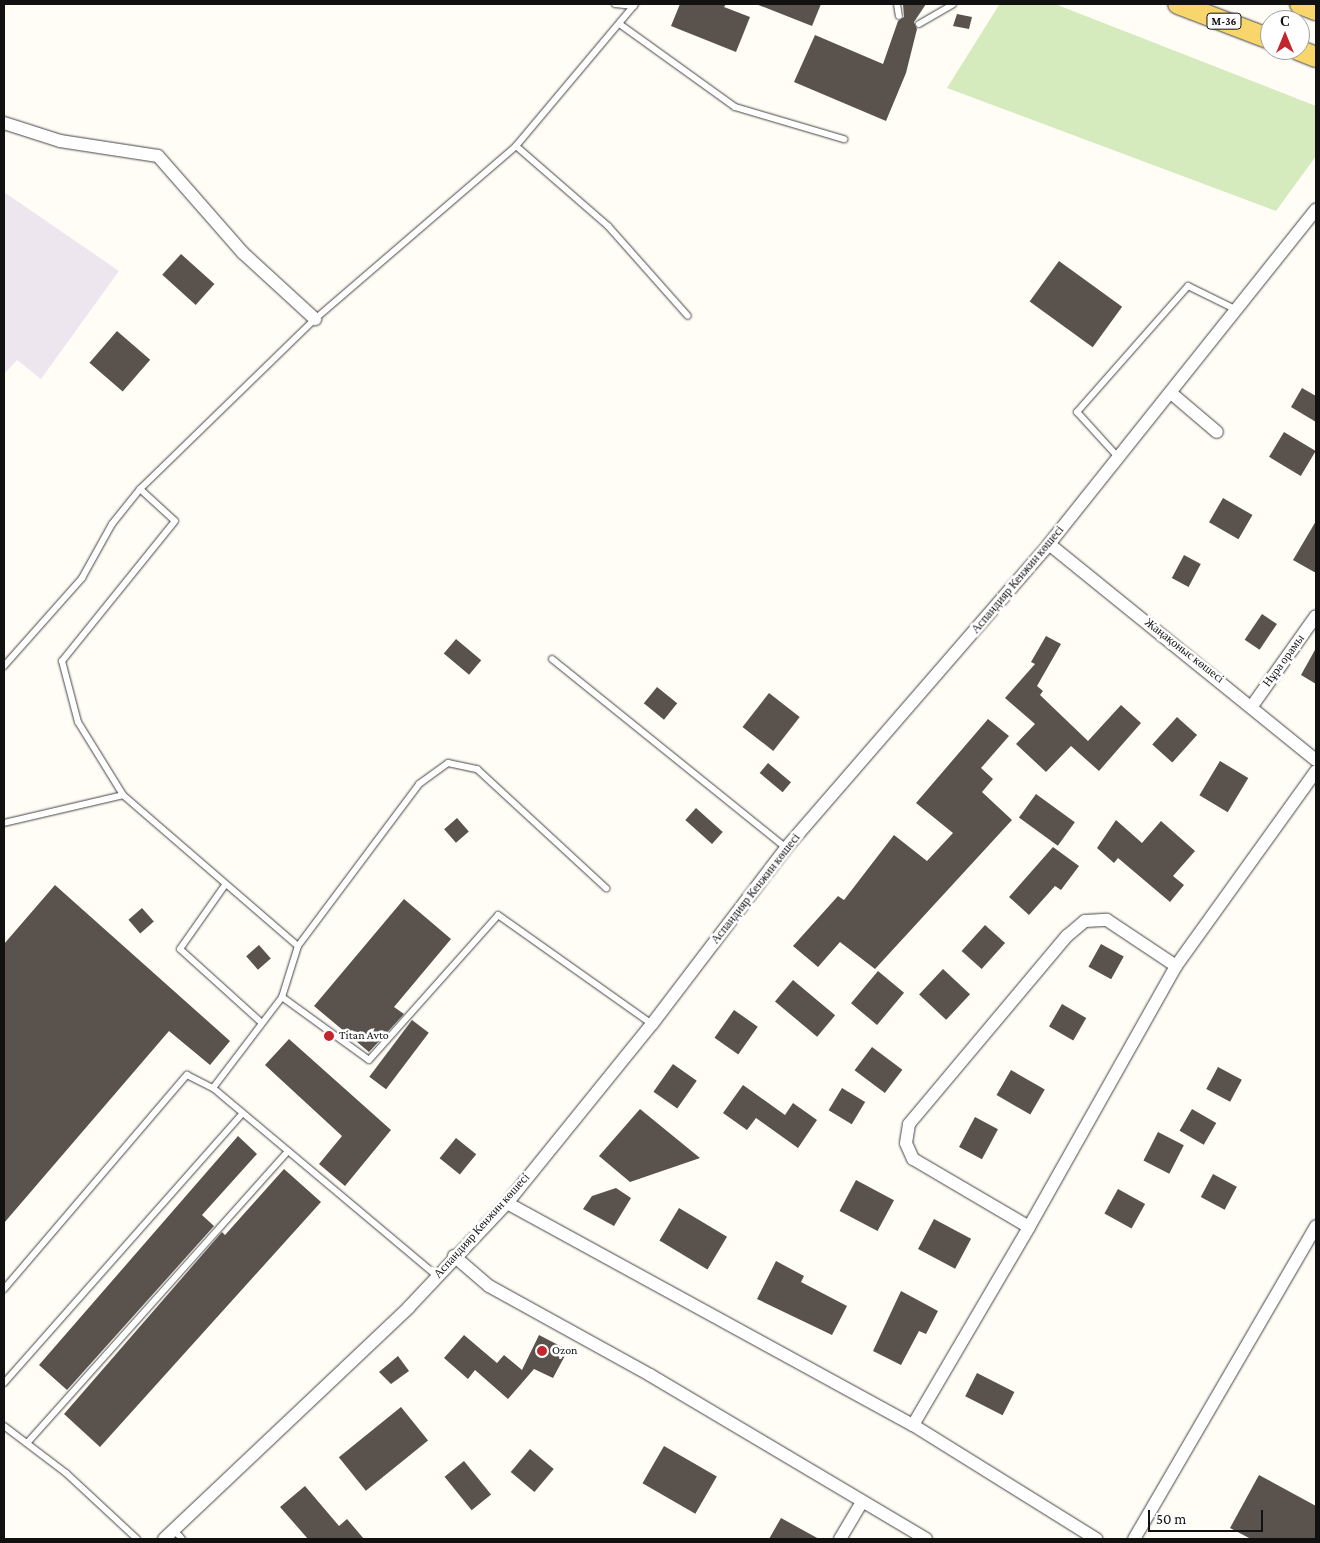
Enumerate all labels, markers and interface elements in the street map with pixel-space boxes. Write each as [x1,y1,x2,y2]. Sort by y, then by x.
north arrow [1260,10,1310,60]
road number: M-36 [1205,12,1243,30]
text: С [1280,13,1290,29]
street label: Аспандияр Кенжин көшесі [969,523,1067,637]
street label: Жаңақоныс көшесі [1141,616,1227,686]
street label: Нұра орамы [1260,632,1308,690]
street label: Аспандияр Кенжин көшесі [708,831,804,947]
place label: Titan Avto [339,1029,389,1043]
marker: Titan Avto [323,1030,335,1042]
street label: Аспандияр Кенжин көшесі [431,1171,533,1281]
place label: Ozon [552,1344,578,1358]
marker: Ozon [536,1345,548,1357]
scale bar [1150,1500,1265,1532]
text: 50 m [1156,1511,1186,1527]

